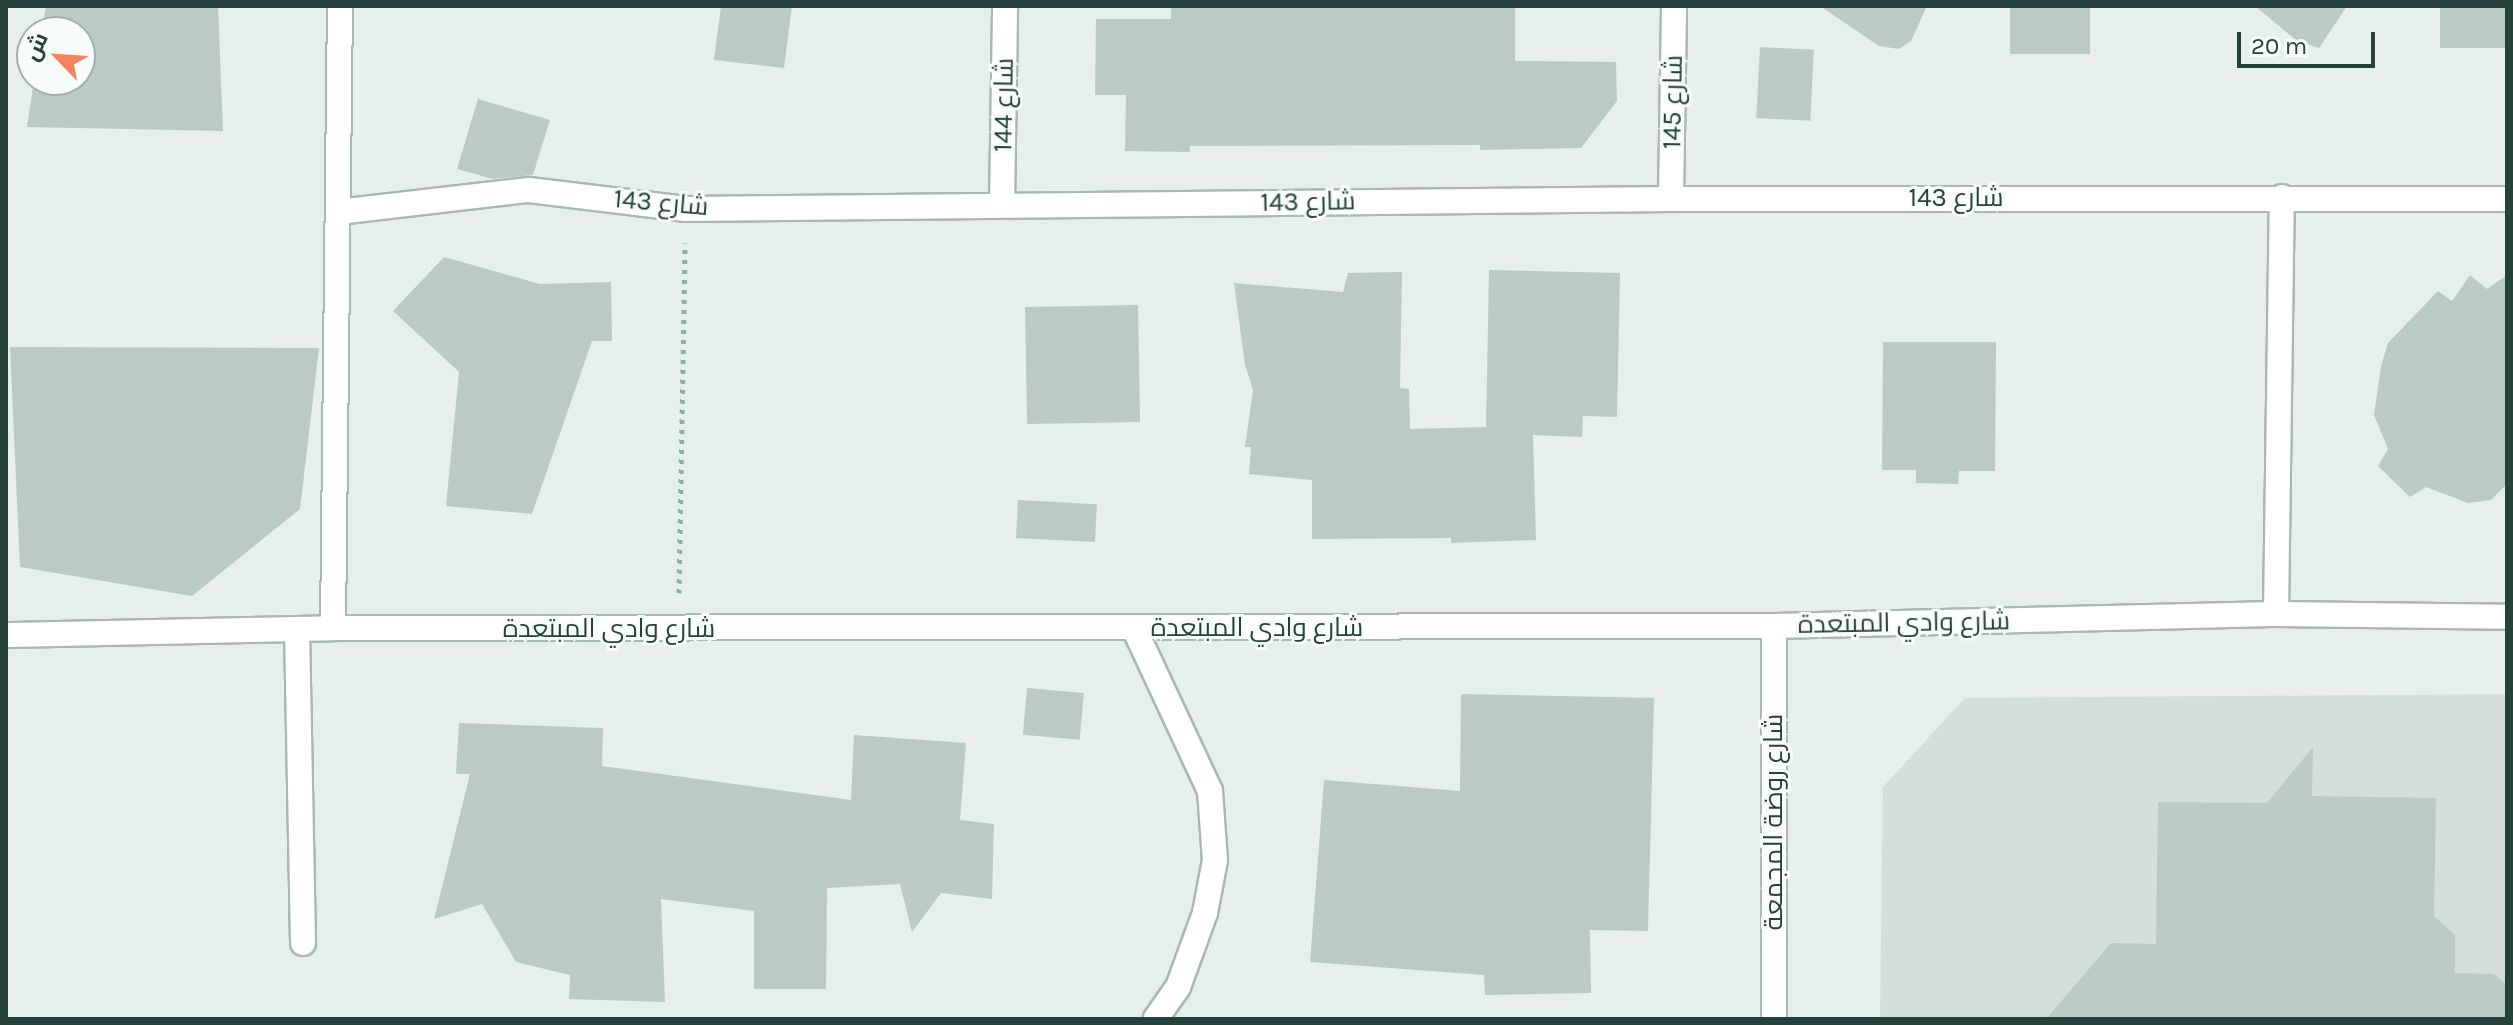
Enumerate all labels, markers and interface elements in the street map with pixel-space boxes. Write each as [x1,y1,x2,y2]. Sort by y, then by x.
north arrow [16,16,96,96]
scale bar [2241,16,2379,66]
text: ش [18,28,54,65]
text: 20 m [2251,32,2307,60]
street label: شارع 145 [1657,55,1689,149]
street label: شارع 144 [988,58,1020,152]
street label: شارع 143 [1908,182,2004,214]
street label: شارع 143 [612,183,710,223]
street label: شارع 143 [1260,186,1356,218]
street label: شارع وادي المبتعدة [1798,606,2010,640]
street label: شارع وادي المبتعدة [1151,612,1363,644]
street label: شارع وادي المبتعدة [503,613,715,645]
street label: شارع روضة المجمعة [1758,714,1790,930]

